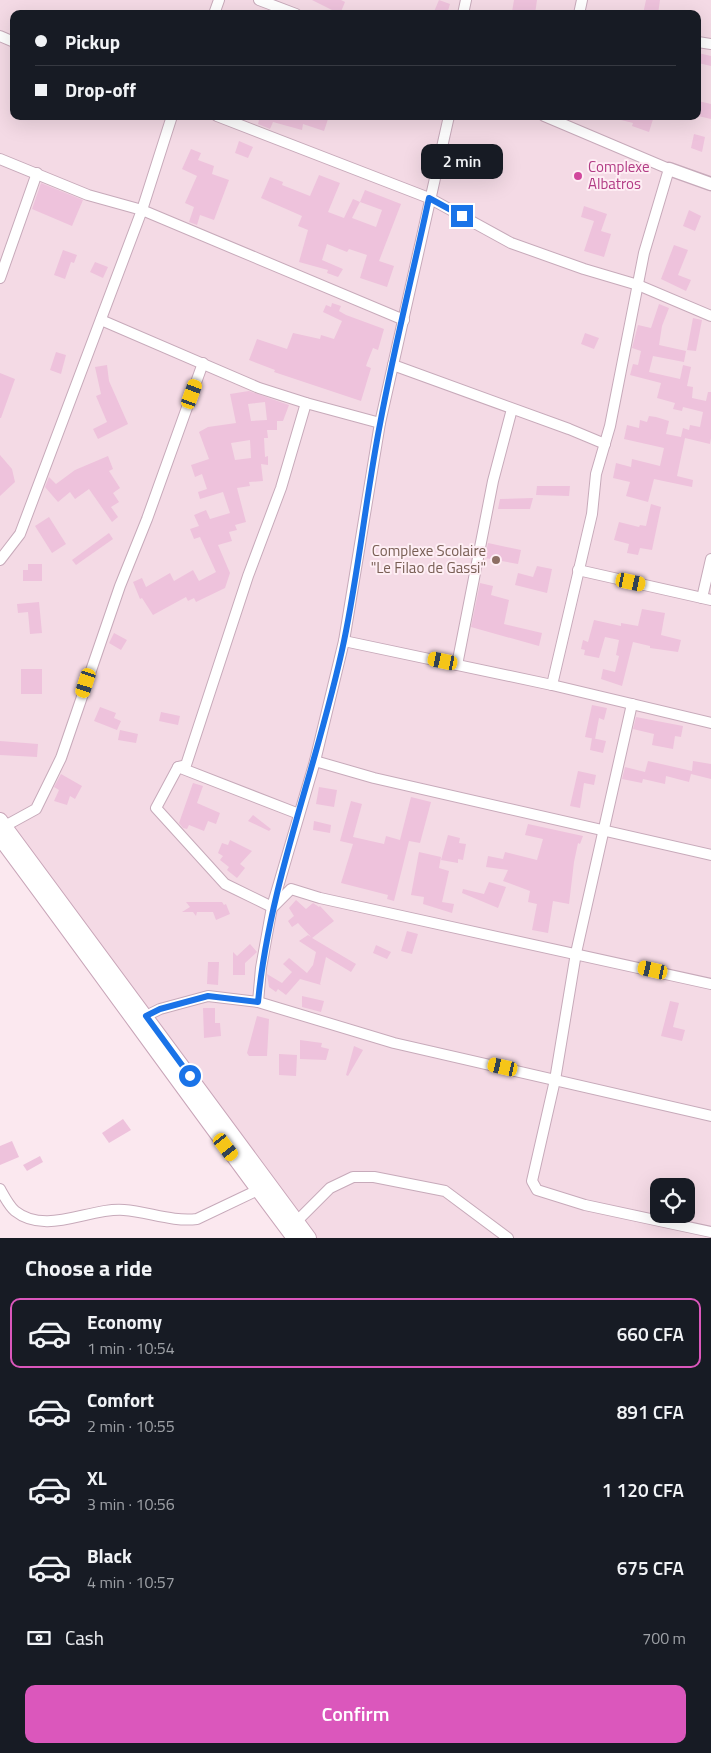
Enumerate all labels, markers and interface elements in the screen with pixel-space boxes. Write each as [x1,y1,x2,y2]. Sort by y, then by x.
text: Pickup [65,27,120,56]
text: Drop-off [65,75,136,104]
callout: 2 min [421,144,503,178]
text: 2 min [443,149,481,173]
place label: Complexe Albatros [588,155,650,195]
marker: Complexe Albatros [572,170,584,182]
route end [451,205,473,227]
car [179,377,204,411]
place label: Complexe Scolaire "Le Filao de Gassi" [371,539,486,579]
marker: Complexe Scolaire "Le Filao de Gassi" [490,554,502,566]
car [614,572,647,592]
car [426,651,459,671]
car [74,666,97,700]
car [636,959,669,981]
car [486,1056,519,1078]
route start [179,1065,201,1087]
car [210,1131,241,1163]
map controls [650,1178,695,1223]
button: locate [650,1178,695,1223]
text: Choose a ride [25,1251,152,1285]
text: Economy [87,1307,162,1336]
icon: car [27,1311,72,1356]
text: 660 CFA [617,1319,684,1348]
text: 1 min · 10:54 [87,1336,175,1360]
text: Comfort [87,1385,154,1414]
icon: car [27,1389,72,1434]
text: 891 CFA [617,1397,684,1426]
text: 2 min · 10:55 [87,1414,175,1438]
text: XL [87,1463,107,1492]
icon: car [27,1467,72,1512]
text: 1 120 CFA [602,1475,684,1504]
text: 3 min · 10:56 [87,1492,175,1516]
text: Black [87,1541,132,1570]
icon: car [27,1545,72,1590]
text: 675 CFA [617,1553,684,1582]
text: 4 min · 10:57 [87,1570,175,1594]
text: Cash [65,1623,104,1652]
icon: cash [25,1624,53,1652]
text: 700 m [642,1626,686,1650]
button: Confirm [25,1685,686,1743]

